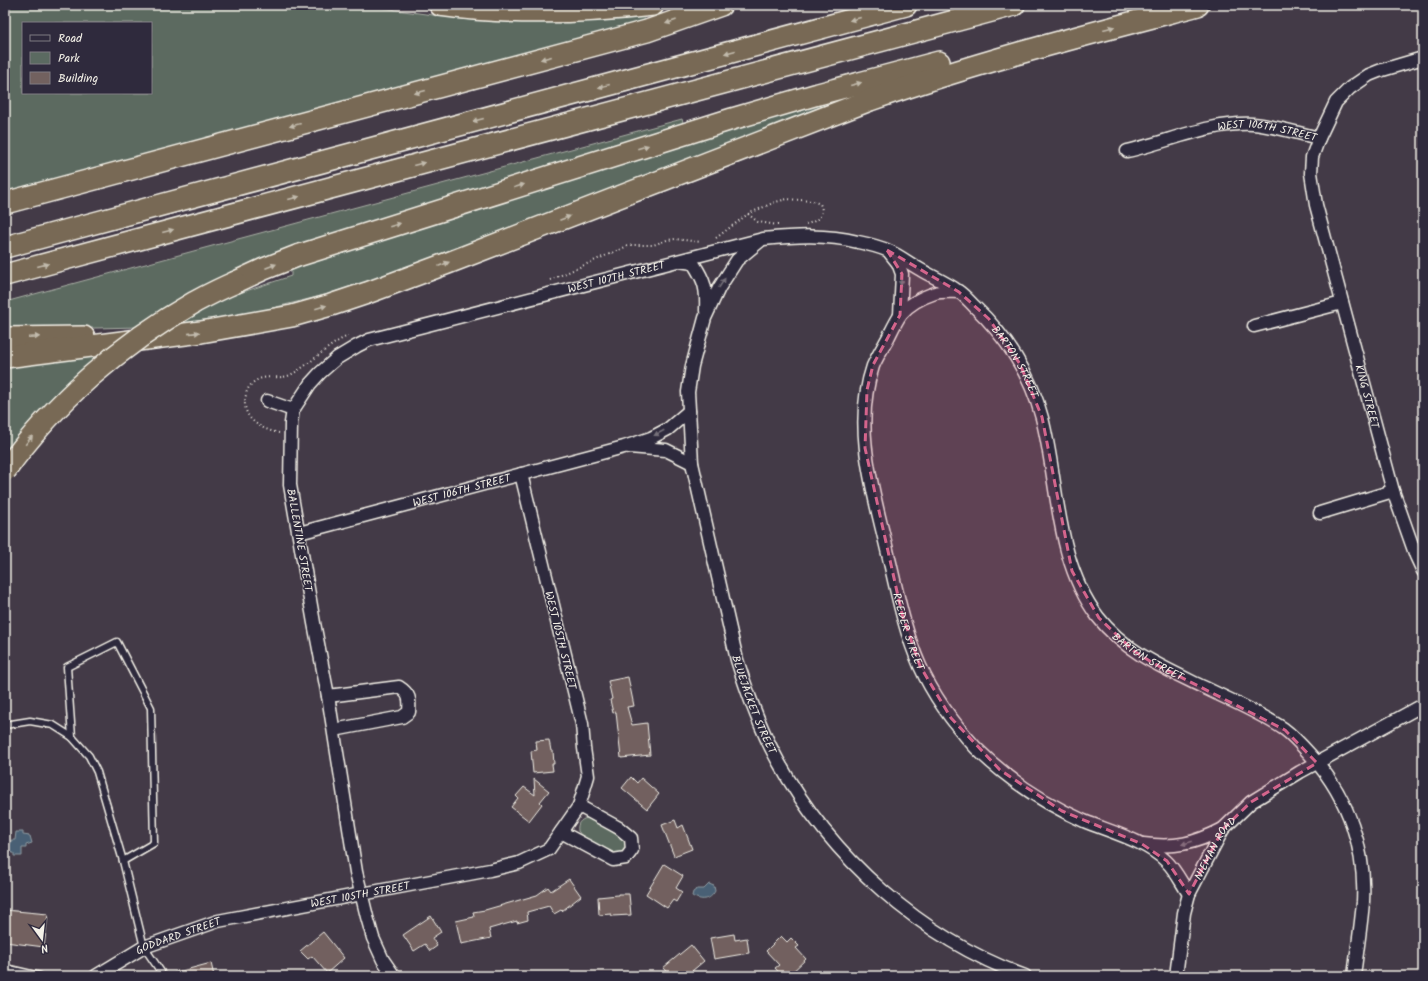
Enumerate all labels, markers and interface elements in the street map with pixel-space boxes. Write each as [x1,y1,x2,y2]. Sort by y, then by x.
one-way arrow [849,16,861,22]
one-way arrow [664,20,676,26]
legend [22,22,152,94]
one-way arrow [1102,25,1115,31]
text: Road [58,29,83,48]
text: Park [58,49,80,68]
one-way arrow [723,50,736,56]
one-way arrow [540,55,552,61]
text: Building [58,69,98,88]
one-way arrow [850,81,862,87]
one-way arrow [598,83,610,89]
one-way arrow [414,89,426,95]
street label: WEST 106TH STREET [1216,116,1320,147]
one-way arrow [472,117,484,123]
one-way arrow [288,122,300,128]
one-way arrow [637,144,649,150]
one-way arrow [414,161,426,167]
one-way arrow [513,183,525,189]
one-way arrow [288,194,300,200]
one-way arrow [560,214,572,220]
one-way arrow [389,222,401,228]
one-way arrow [163,228,175,234]
street label: WEST 107TH STREET [566,256,668,299]
one-way arrow [36,261,49,267]
one-way arrow [438,261,450,267]
one-way arrow [266,263,278,269]
one-way arrow [898,274,905,286]
one-way arrow [718,278,726,288]
one-way arrow [316,304,328,310]
street label: BARTON STREET [986,322,1043,402]
one-way arrow [188,330,200,336]
one-way arrow [28,334,40,341]
street label: KING STREET [1349,363,1384,432]
one-way arrow [653,430,665,437]
one-way arrow [25,435,34,446]
street label: WEST 106TH STREET [411,469,514,513]
street label: BALLENTINE STREET [281,487,317,594]
street label: WEST 105TH STREET [539,589,581,692]
street label: REEDER STREET [887,591,929,675]
street label: BARTON STREET [1107,628,1187,687]
street label: BLUEJACKET STREET [726,654,781,758]
street label: NIEMAN ROAD [1190,813,1241,884]
one-way arrow [1181,840,1193,846]
street label: WEST 105TH STREET [309,877,412,913]
street label: GODDARD STREET [132,912,224,960]
north arrow [22,919,62,959]
text: N [39,938,50,957]

